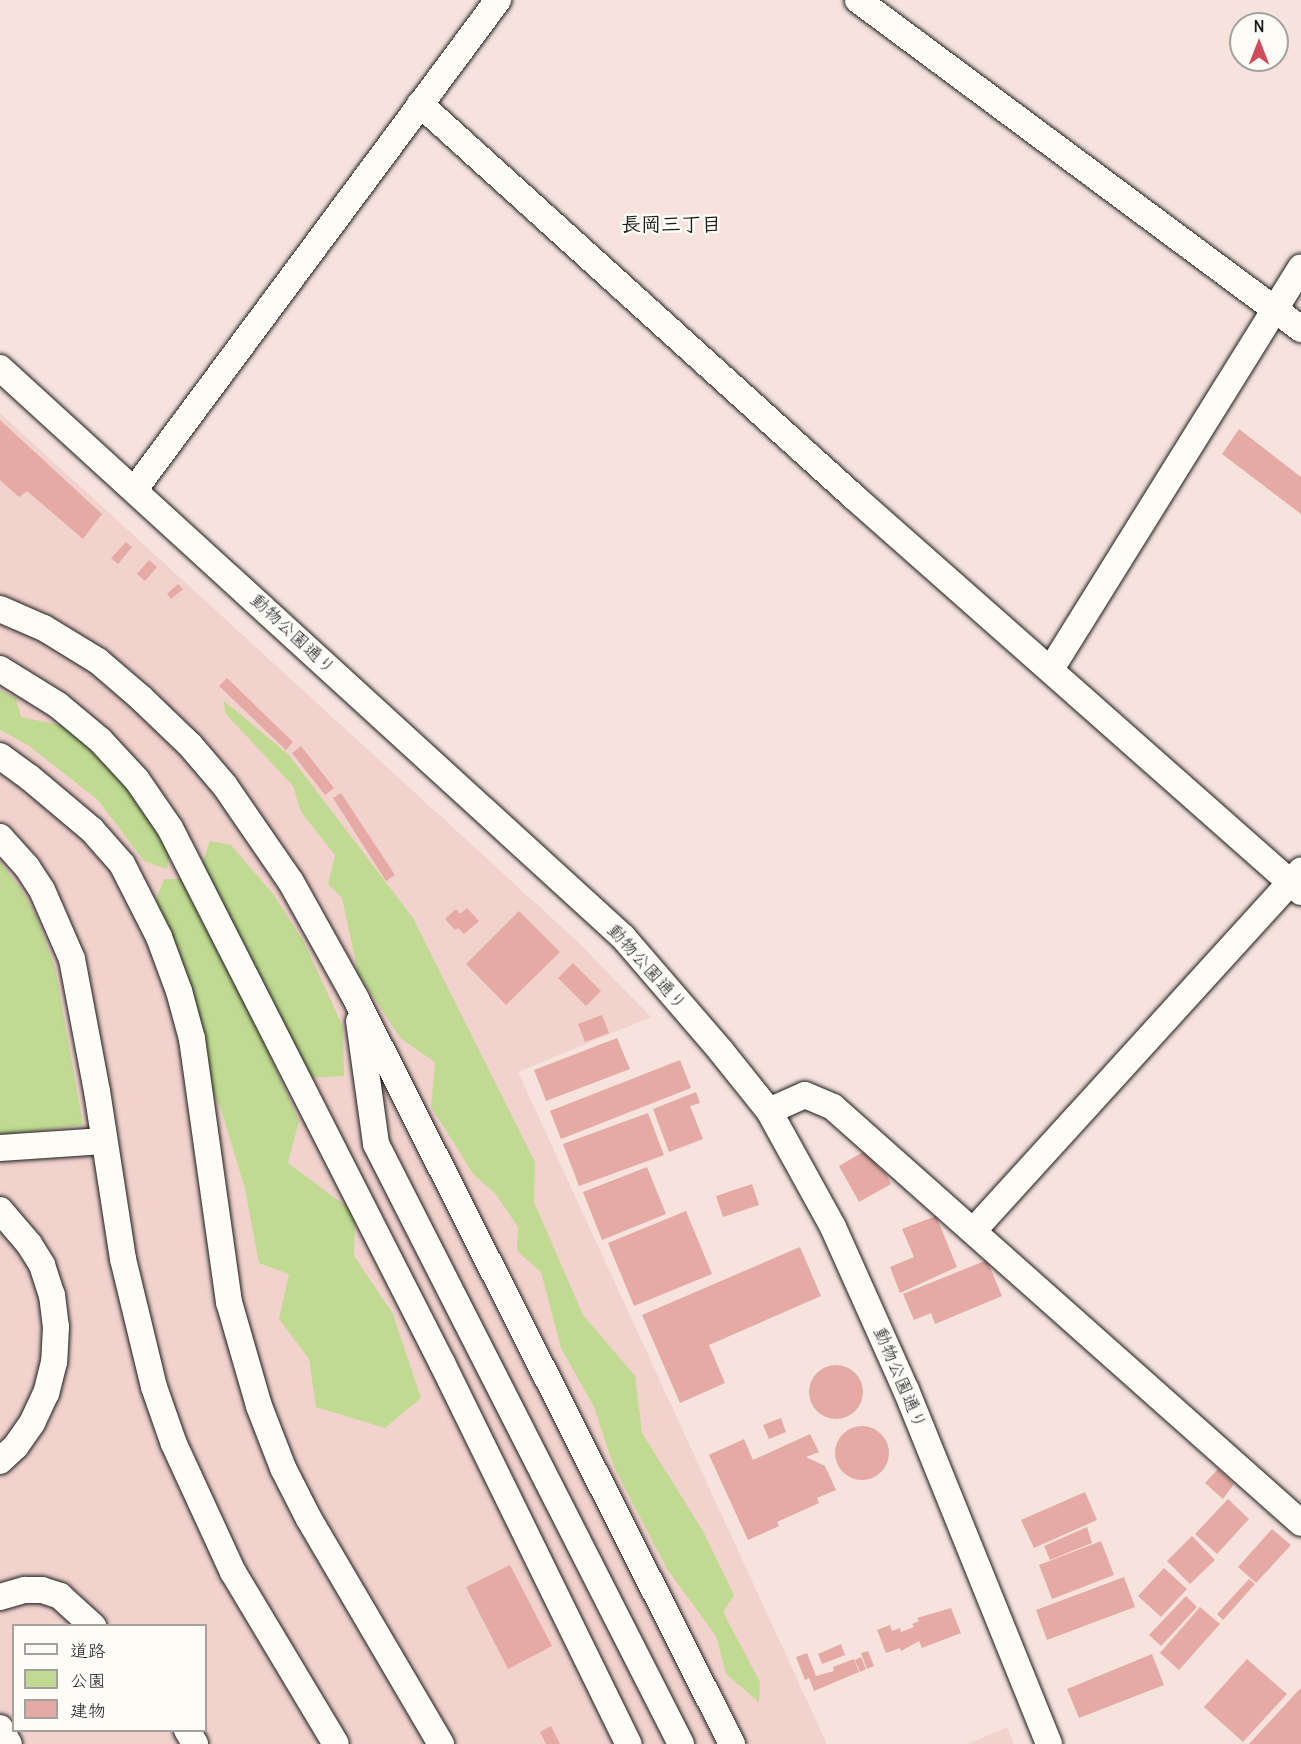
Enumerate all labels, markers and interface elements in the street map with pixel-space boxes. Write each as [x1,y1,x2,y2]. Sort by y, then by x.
north arrow [1229,12,1289,72]
text: N [1253,16,1265,36]
district label: 長岡三丁目 [621,211,721,235]
street label: 動物公園通り [246,589,340,679]
street label: 動物公園通り [603,920,691,1014]
street label: 動物公園通り [869,1324,931,1432]
legend [12,1624,207,1732]
text: 道路 [70,1639,106,1662]
text: 公園 [70,1669,106,1692]
text: 建物 [70,1699,106,1722]

